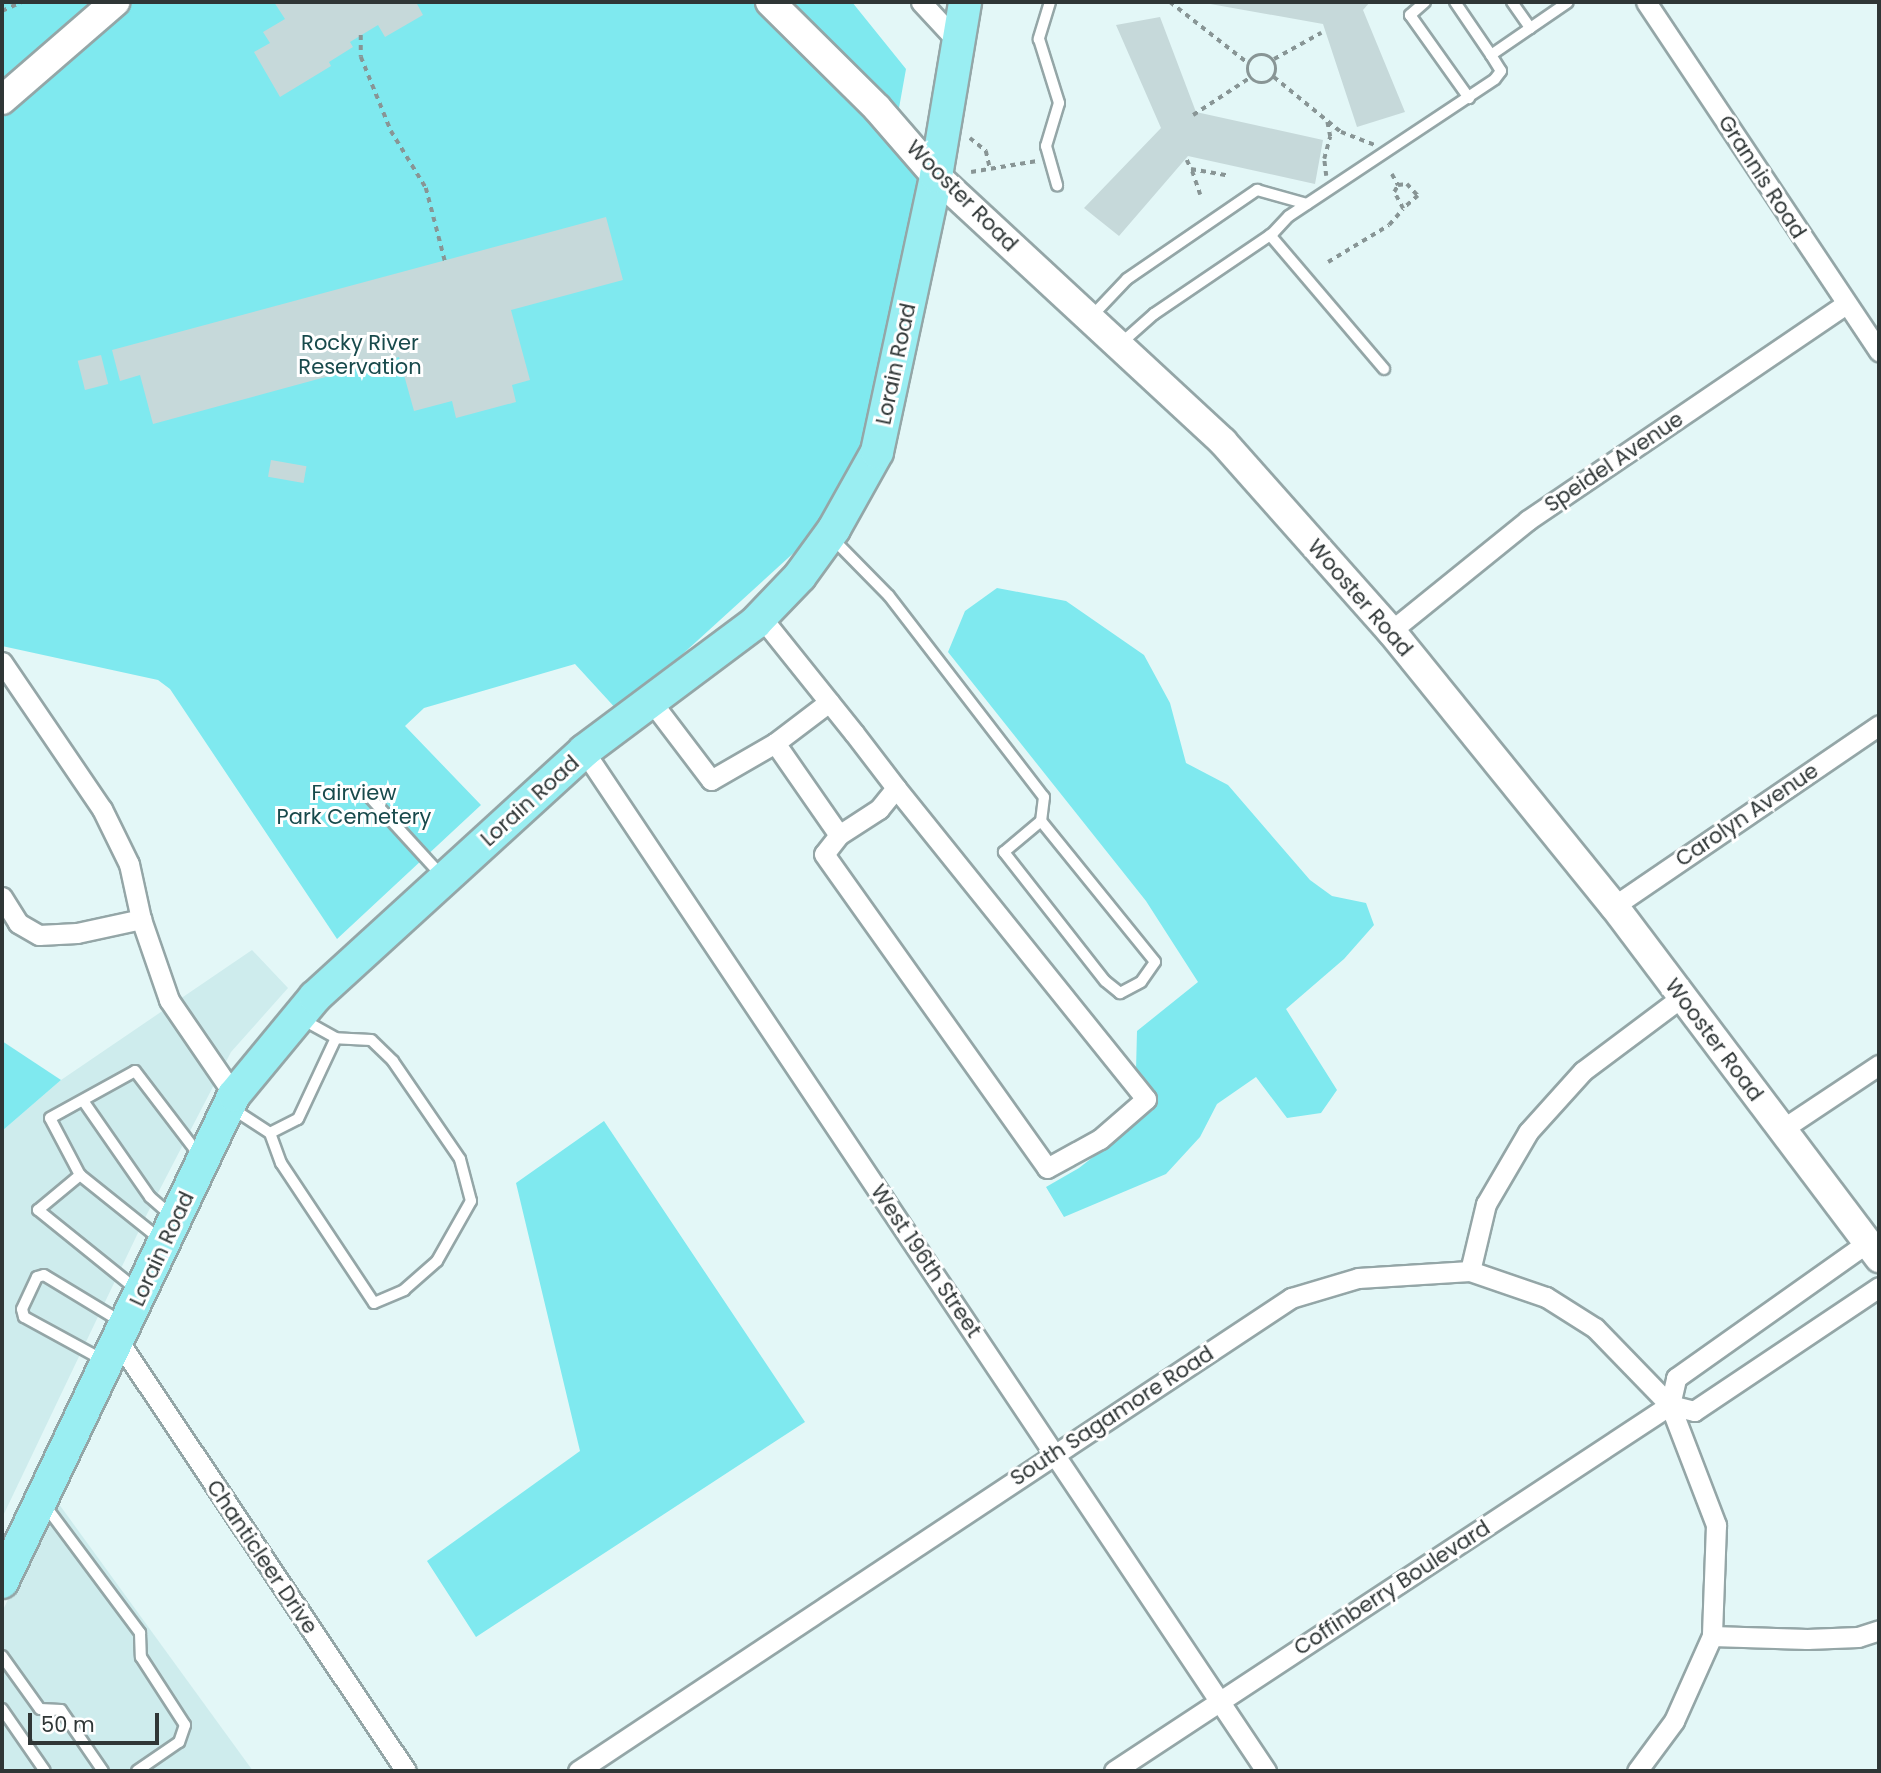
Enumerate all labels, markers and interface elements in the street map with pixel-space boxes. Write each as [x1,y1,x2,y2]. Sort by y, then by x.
street label: Grannis Road [1713,111,1811,243]
street label: Wooster Road [901,135,1023,257]
street label: Lorain Road [871,301,921,427]
park label: Rocky River Reservation [298,330,422,380]
street label: Speidel Avenue [1540,406,1688,518]
street label: Wooster Road [1302,534,1418,662]
street label: Lorain Road [476,750,584,852]
street label: Carolyn Avenue [1671,758,1823,872]
park label: Fairview Park Cemetery [277,780,431,830]
street label: Wooster Road [1660,974,1768,1106]
street label: West 196th Street [865,1180,987,1342]
street label: Lorain Road [125,1188,199,1310]
street label: South Sagamore Road [1006,1341,1218,1491]
street label: Chanticleer Drive [201,1475,323,1639]
street label: Coffinberry Boulevard [1289,1515,1495,1661]
scale bar [32,1700,163,1744]
text: 50 m [41,1710,95,1739]

